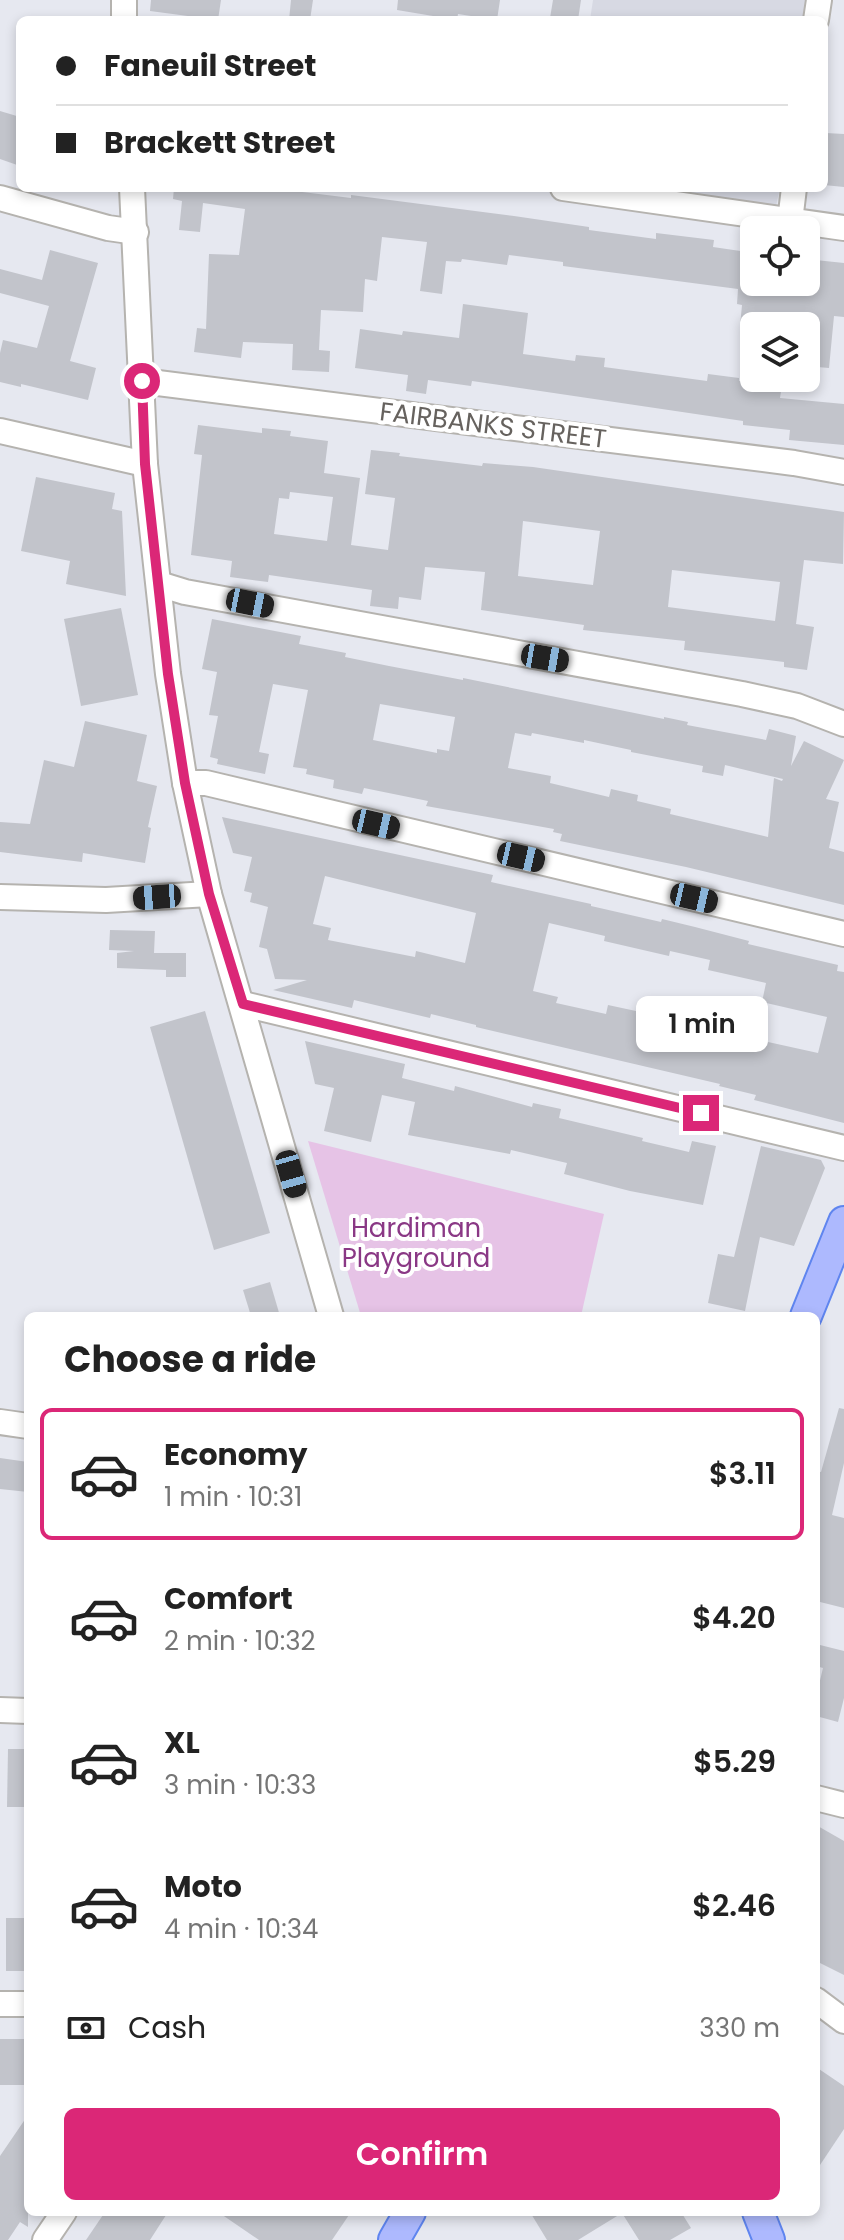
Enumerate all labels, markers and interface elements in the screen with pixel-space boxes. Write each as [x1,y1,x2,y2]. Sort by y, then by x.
text: Faneuil Street [104,44,316,87]
text: Brackett Street [104,121,335,164]
map controls [740,216,820,392]
button: locate [740,216,820,296]
button: layers [740,312,820,392]
route start [124,363,160,399]
street label: FAIRBANKS STREET [378,393,608,457]
car [224,587,276,619]
car [519,642,571,674]
car [350,807,402,841]
car [495,840,547,874]
car [668,881,720,915]
car [132,883,182,911]
callout: 1 min [635,997,767,1053]
text: 1 min [668,1006,736,1042]
route end [683,1095,719,1131]
car [273,1148,309,1200]
park label: Hardiman Playground [342,1210,490,1276]
text: Choose a ride [64,1334,316,1385]
text: Economy [164,1433,308,1476]
icon: car [68,1438,140,1510]
text: $3.11 [709,1452,776,1495]
text: 1 min · 10:31 [164,1479,302,1515]
text: Comfort [164,1577,293,1620]
icon: car [68,1582,140,1654]
text: $4.20 [692,1596,776,1639]
text: 2 min · 10:32 [164,1623,316,1659]
text: XL [164,1721,200,1764]
icon: car [68,1726,140,1798]
text: $5.29 [693,1740,776,1783]
text: 3 min · 10:33 [164,1767,316,1803]
text: Moto [164,1865,242,1908]
icon: car [68,1870,140,1942]
text: $2.46 [692,1884,776,1927]
text: 4 min · 10:34 [164,1911,318,1947]
icon: cash [64,2006,108,2050]
text: Cash [128,2006,206,2049]
text: 330 m [699,2010,780,2046]
button: Confirm [64,2108,780,2200]

